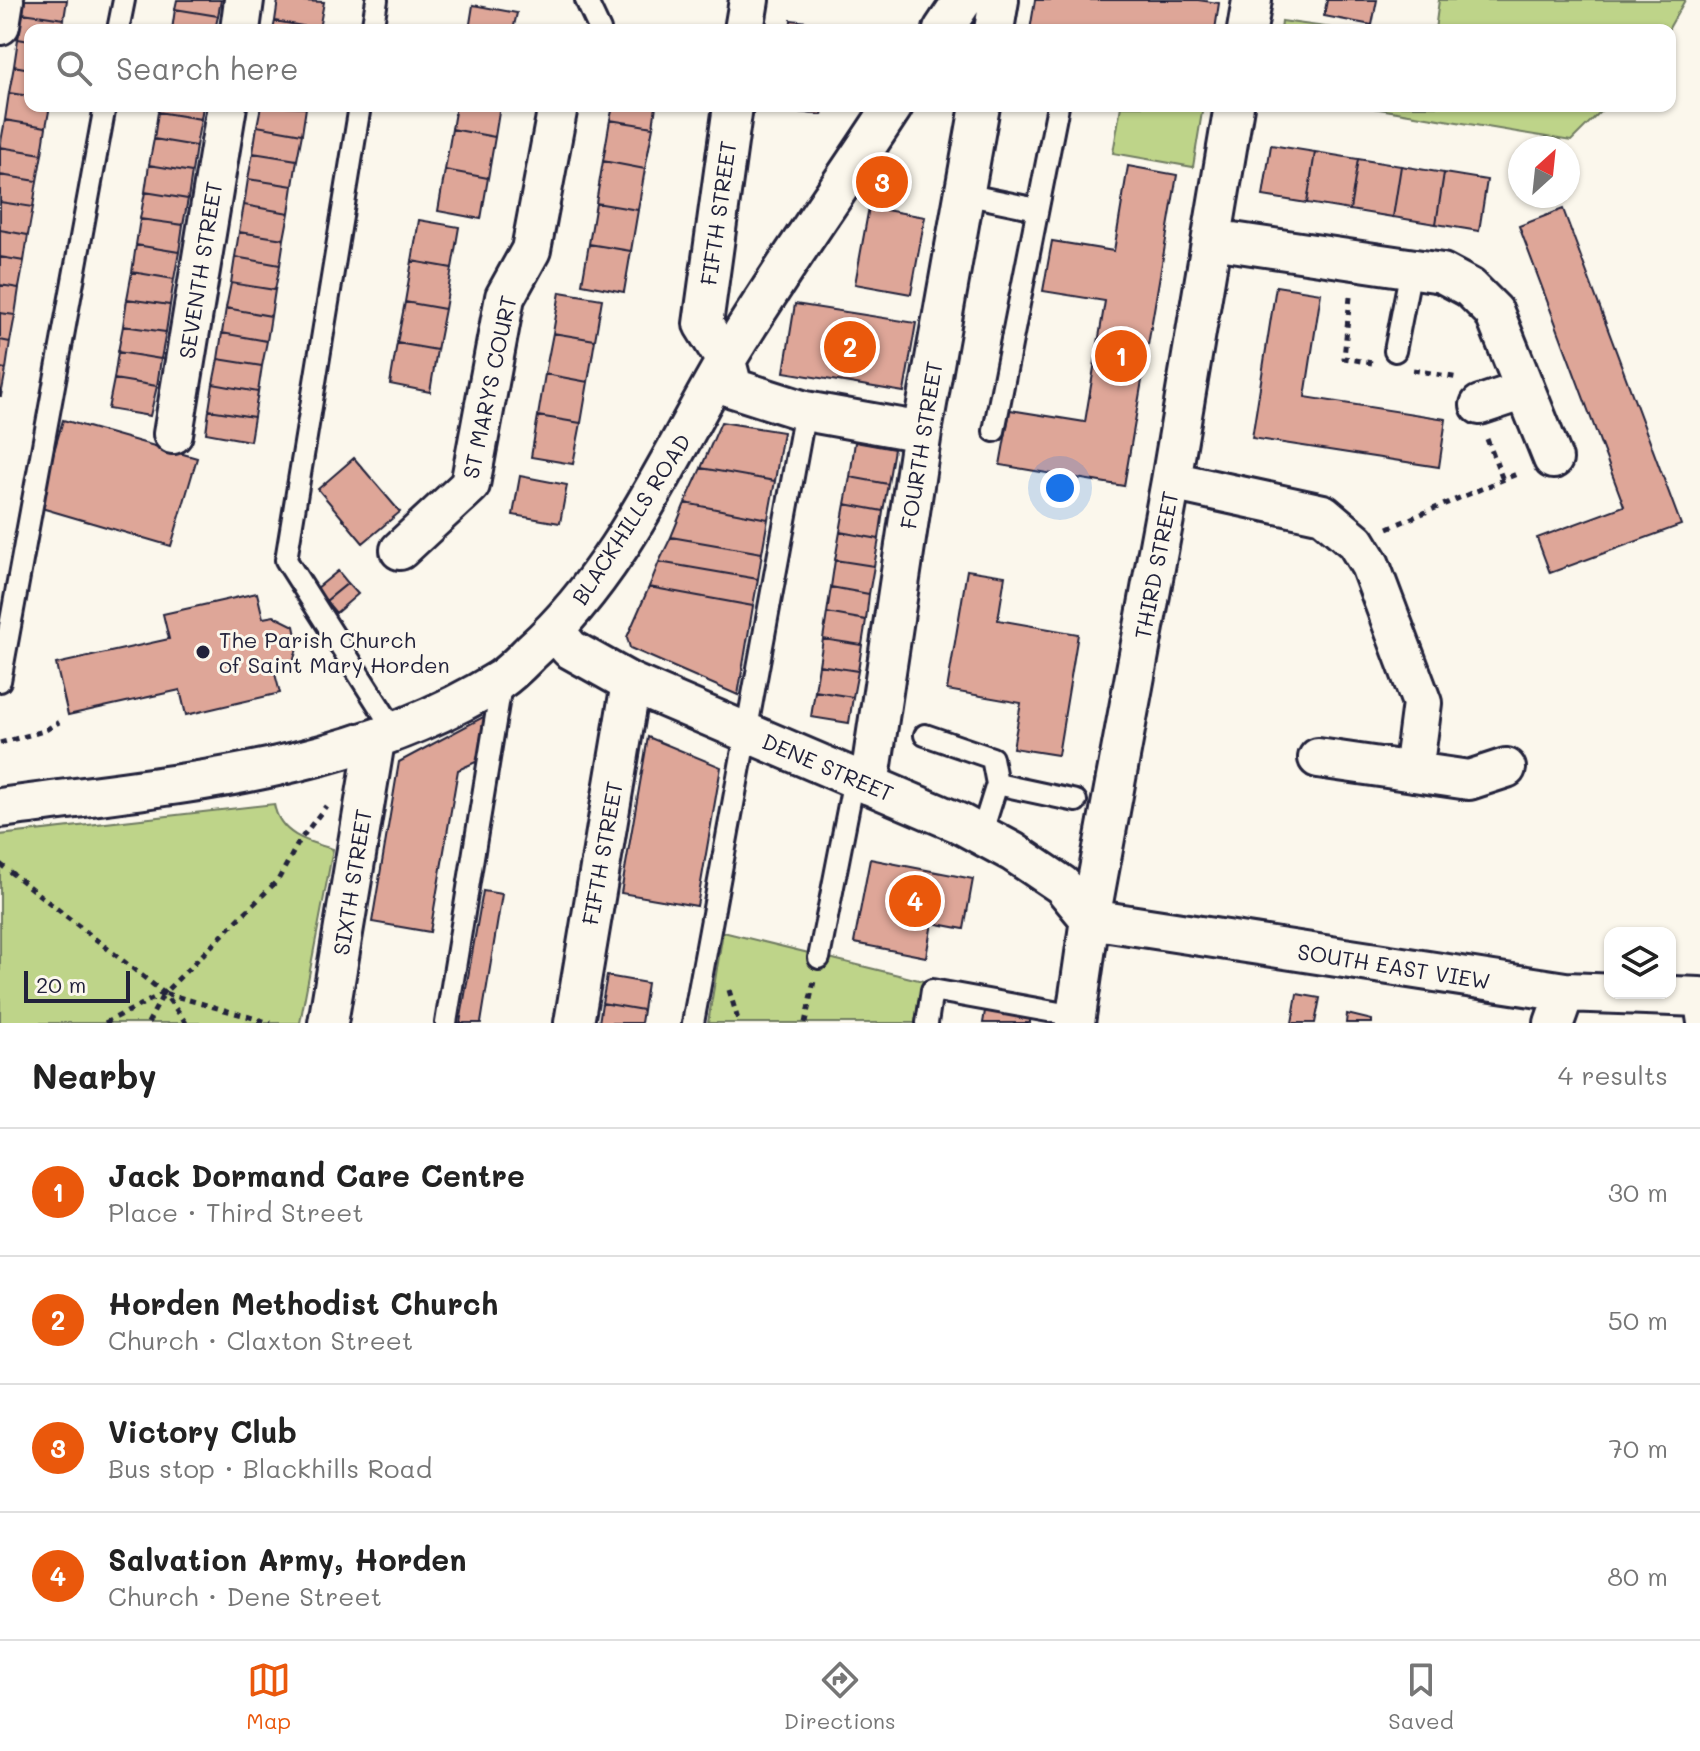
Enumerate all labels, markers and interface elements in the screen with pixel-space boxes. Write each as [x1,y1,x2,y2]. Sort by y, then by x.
search box [24,24,1676,112]
icon: search [52,46,96,90]
text: Search here [116,48,299,88]
north arrow [1508,136,1580,208]
street label: FIFTH STREET [694,139,742,287]
pin: 3 [856,152,908,212]
street label: SEVENTH STREET [172,179,228,361]
street label: ST MARYS COURT [455,293,523,481]
pin: 2 [824,317,876,377]
pin: 1 [1095,326,1147,386]
street label: FOURTH STREET [893,359,949,531]
street label: BLACKHILLS ROAD [565,428,697,610]
your location [1040,468,1080,508]
street label: THIRD STREET [1127,489,1185,641]
place label: The Parish Church of Saint Mary Horden [219,625,450,679]
marker: The Parish Church of Saint Mary Horden [194,643,212,661]
street label: DENE STREET [758,726,898,808]
street label: FIFTH STREET [575,779,629,927]
street label: SIXTH STREET [326,807,378,957]
pin: 4 [889,871,941,931]
map controls [1604,927,1676,999]
button: layers [1604,927,1676,999]
street label: SOUTH EAST VIEW [1296,936,1492,996]
scale bar [24,967,130,1003]
text: 20 m [36,970,86,999]
text: Nearby [32,1053,157,1098]
text: 4 results [1558,1058,1668,1092]
text: Jack Dormand Care Centre [108,1155,525,1195]
text: 1 [52,1175,64,1209]
text: 30 m [1608,1175,1668,1209]
text: Place · Third Street [108,1195,364,1229]
text: Horden Methodist Church [108,1283,498,1323]
text: 2 [51,1303,65,1337]
text: 50 m [1608,1303,1668,1337]
text: Church · Claxton Street [108,1323,413,1357]
text: Victory Club [108,1411,297,1451]
text: 3 [50,1431,66,1465]
text: 70 m [1608,1431,1668,1465]
text: Bus stop · Blackhills Road [108,1451,432,1485]
text: Salvation Army, Horden [108,1539,466,1579]
text: 4 [50,1559,66,1593]
text: 80 m [1607,1559,1668,1593]
text: Church · Dene Street [108,1579,382,1613]
tab: Map [246,1658,291,1735]
tab: Directions [784,1658,896,1735]
tab: Saved [1388,1658,1454,1735]

